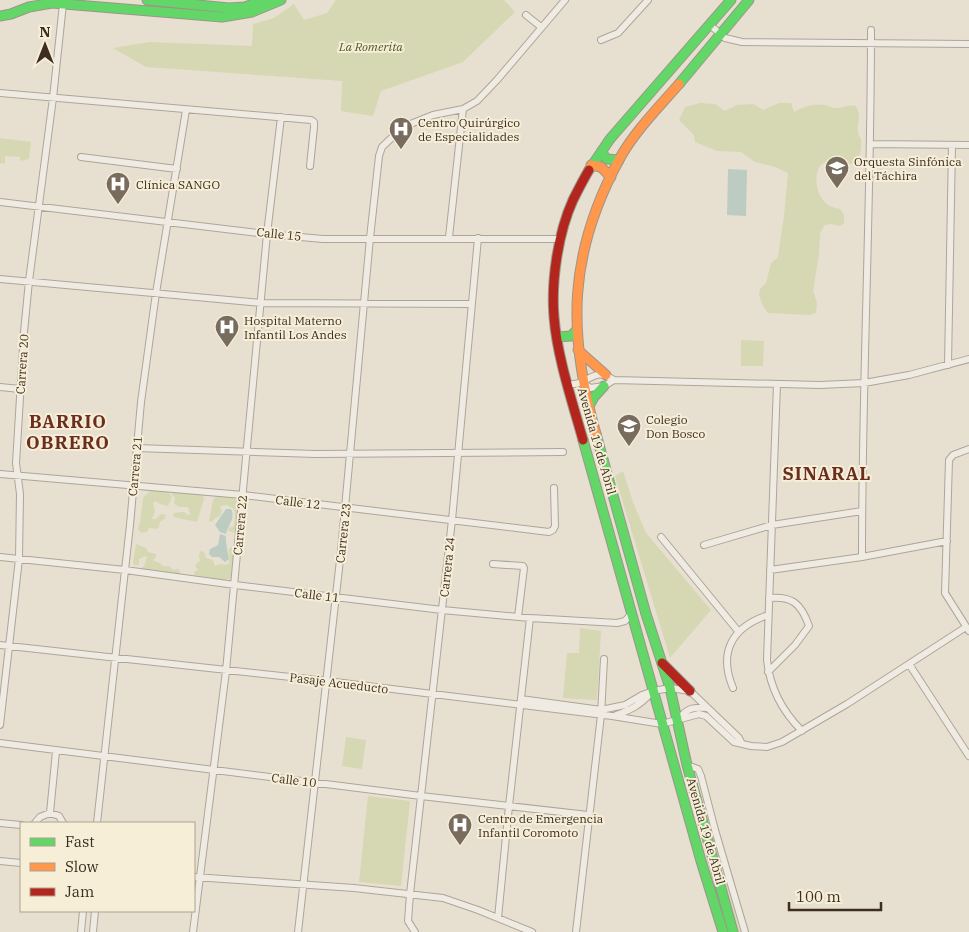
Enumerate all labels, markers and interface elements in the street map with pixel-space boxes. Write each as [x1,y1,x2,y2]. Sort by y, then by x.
north arrow [20,20,70,70]
text: N [39,23,51,41]
park label: La Romerita [338,39,403,54]
place label: Centro Quirúrgico de Especialidades [418,115,520,144]
hospital icon: Centro Quirúrgico de Especialidades [388,116,414,150]
place label: Orquesta Sinfónica del Táchira [854,154,962,183]
school or university icon: Orquesta Sinfónica del Táchira [824,155,850,189]
hospital icon: Clínica SANGO [105,171,131,205]
place label: Clínica SANGO [136,177,220,192]
street label: Calle 15 [256,224,302,244]
place label: Hospital Materno Infantil Los Andes [244,313,347,342]
hospital icon: Hospital Materno Infantil Los Andes [214,314,240,348]
street label: Carrera 20 [12,333,32,395]
street label: Avenida 19 de Abril [575,386,620,497]
district label: BARRIO OBRERO [26,410,110,454]
place label: Colegio Don Bosco [646,412,705,441]
school or university icon: Colegio Don Bosco [616,413,642,447]
street label: Carrera 21 [125,435,145,497]
district label: SINARAL [783,462,871,485]
street label: Calle 12 [275,492,321,512]
street label: Carrera 22 [230,494,250,556]
street label: Carrera 23 [332,502,354,564]
street label: Carrera 24 [436,536,458,598]
street label: Calle 11 [294,585,340,605]
street label: Pasaje Acueducto [289,669,389,697]
street label: Calle 10 [271,770,317,790]
street label: Avenida 19 de Abril [684,776,729,887]
place label: Centro de Emergencia Infantil Coromoto [478,811,604,840]
hospital icon: Centro de Emergencia Infantil Coromoto [447,812,473,846]
legend [20,822,195,912]
text: Fast [65,832,95,851]
text: Slow [65,857,99,876]
scale bar [789,880,882,912]
text: Jam [65,882,94,901]
text: 100 m [796,887,841,906]

